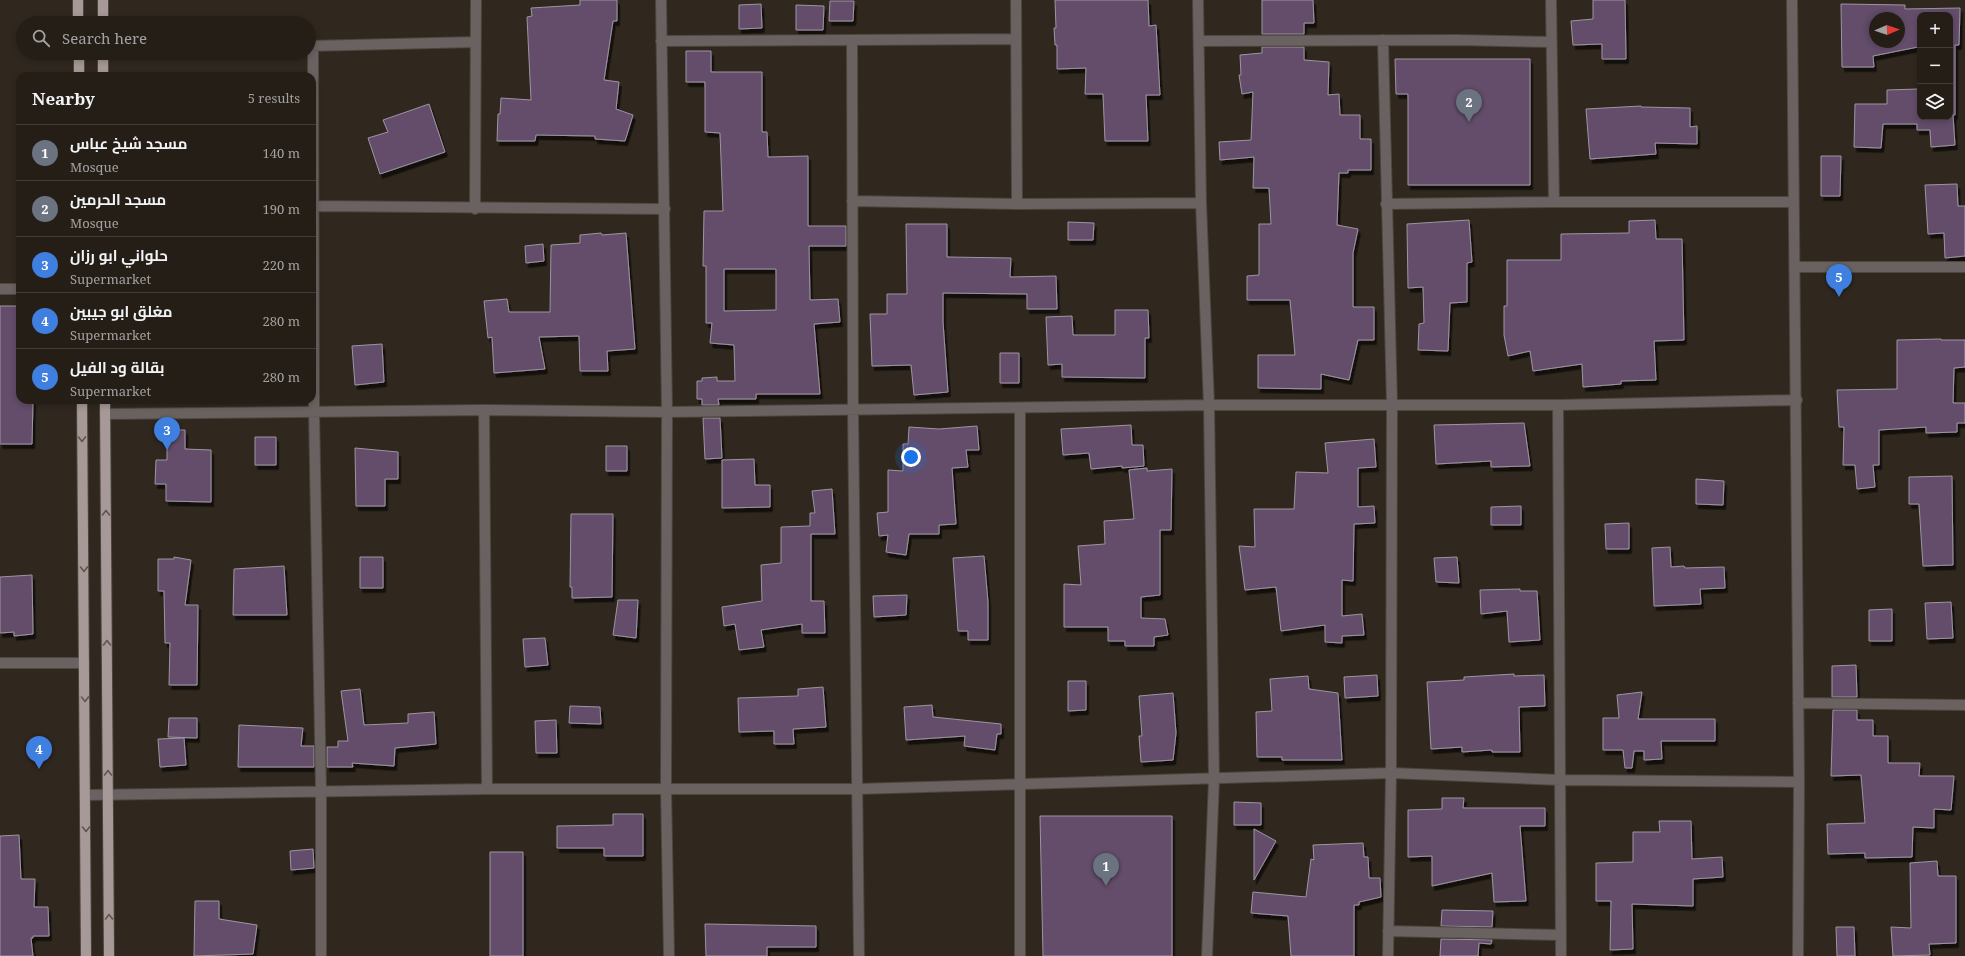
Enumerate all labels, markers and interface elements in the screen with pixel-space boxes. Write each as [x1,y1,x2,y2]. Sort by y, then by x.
north arrow [1869,12,1905,48]
map controls [1917,12,1953,120]
button: + [1917,12,1953,48]
search box [16,16,316,60]
icon: search [30,27,52,49]
text: Search here [62,28,147,48]
button: − [1917,48,1953,84]
button: layers [1917,84,1953,120]
text: Nearby [32,87,95,110]
text: 5 results [248,89,300,107]
pin: 2 [1456,89,1482,122]
text: مسجد شيخ عباس [70,133,187,153]
text: 1 [41,144,49,162]
text: 140 m [263,144,300,162]
text: Mosque [70,158,119,176]
text: مسجد الحرمين [70,189,166,209]
text: 2 [41,200,49,218]
text: 190 m [263,200,300,218]
text: Mosque [70,214,119,232]
text: حلواني ابو رزان [70,245,168,265]
text: 3 [41,256,49,274]
text: 220 m [263,256,300,274]
pin: 5 [1826,264,1852,297]
text: Supermarket [70,270,151,288]
text: مغلق ابو جيبين [70,301,172,321]
text: 4 [41,312,49,330]
text: 280 m [263,312,300,330]
text: Supermarket [70,326,151,344]
text: بقالة ود الفيل [70,357,164,377]
text: 5 [41,368,49,386]
text: 280 m [263,368,300,386]
text: Supermarket [70,382,151,400]
pin: 3 [154,417,180,450]
one-way arrow [78,436,86,442]
your location [901,447,921,467]
one-way arrow [102,510,110,516]
one-way arrow [80,566,88,572]
one-way arrow [103,640,111,646]
one-way arrow [81,696,89,702]
pin: 4 [26,736,52,769]
one-way arrow [104,770,112,776]
one-way arrow [82,826,90,832]
pin: 1 [1093,853,1119,886]
one-way arrow [105,914,113,920]

